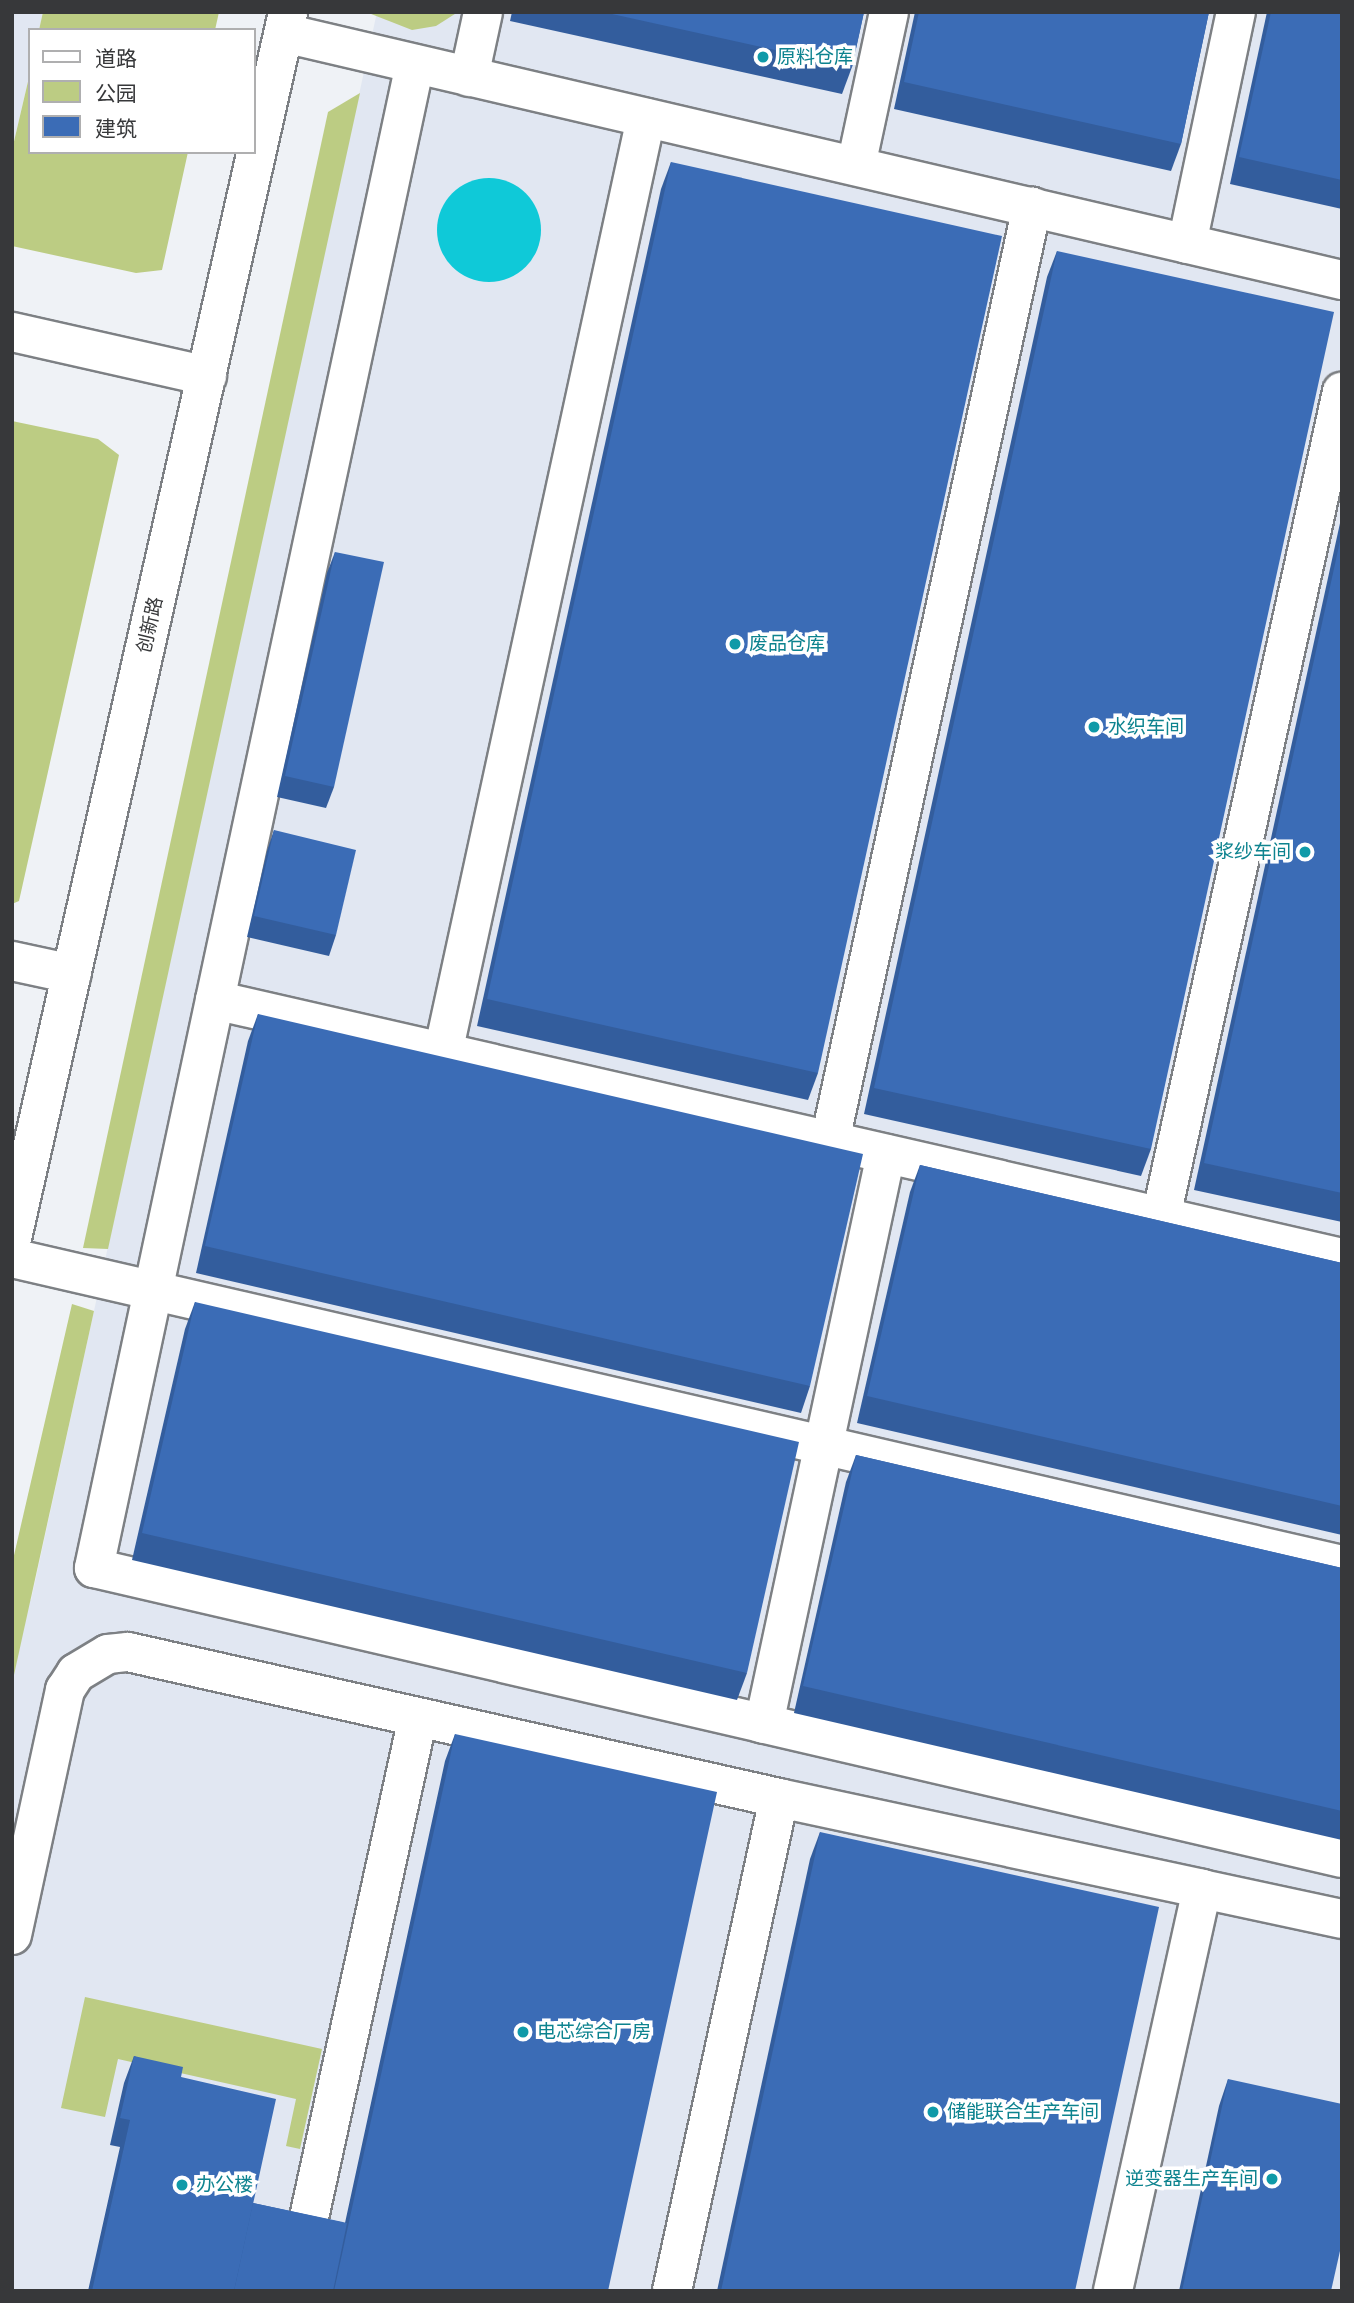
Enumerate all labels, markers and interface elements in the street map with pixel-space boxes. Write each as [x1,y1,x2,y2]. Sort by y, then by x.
legend [28,28,256,154]
text: 道路 [95,45,137,72]
place label: 原料仓库 [777,46,853,68]
marker: 原料仓库 [755,49,771,65]
text: 公园 [95,80,137,107]
text: 建筑 [95,115,137,142]
street label: 创新路 [132,595,168,655]
place label: 废品仓库 [749,633,825,655]
marker: 废品仓库 [727,636,743,652]
place label: 水织车间 [1108,716,1184,738]
marker: 水织车间 [1086,719,1102,735]
place label: 浆纱车间 [1215,841,1291,863]
marker: 浆纱车间 [1297,844,1313,860]
place label: 电芯综合厂房 [537,2021,651,2043]
marker: 电芯综合厂房 [515,2024,531,2040]
place label: 储能联合生产车间 [947,2101,1099,2123]
marker: 储能联合生产车间 [925,2104,941,2120]
place label: 逆变器生产车间 [1125,2168,1258,2190]
marker: 逆变器生产车间 [1264,2171,1280,2187]
place label: 办公楼 [196,2174,253,2196]
marker: 办公楼 [174,2177,190,2193]

